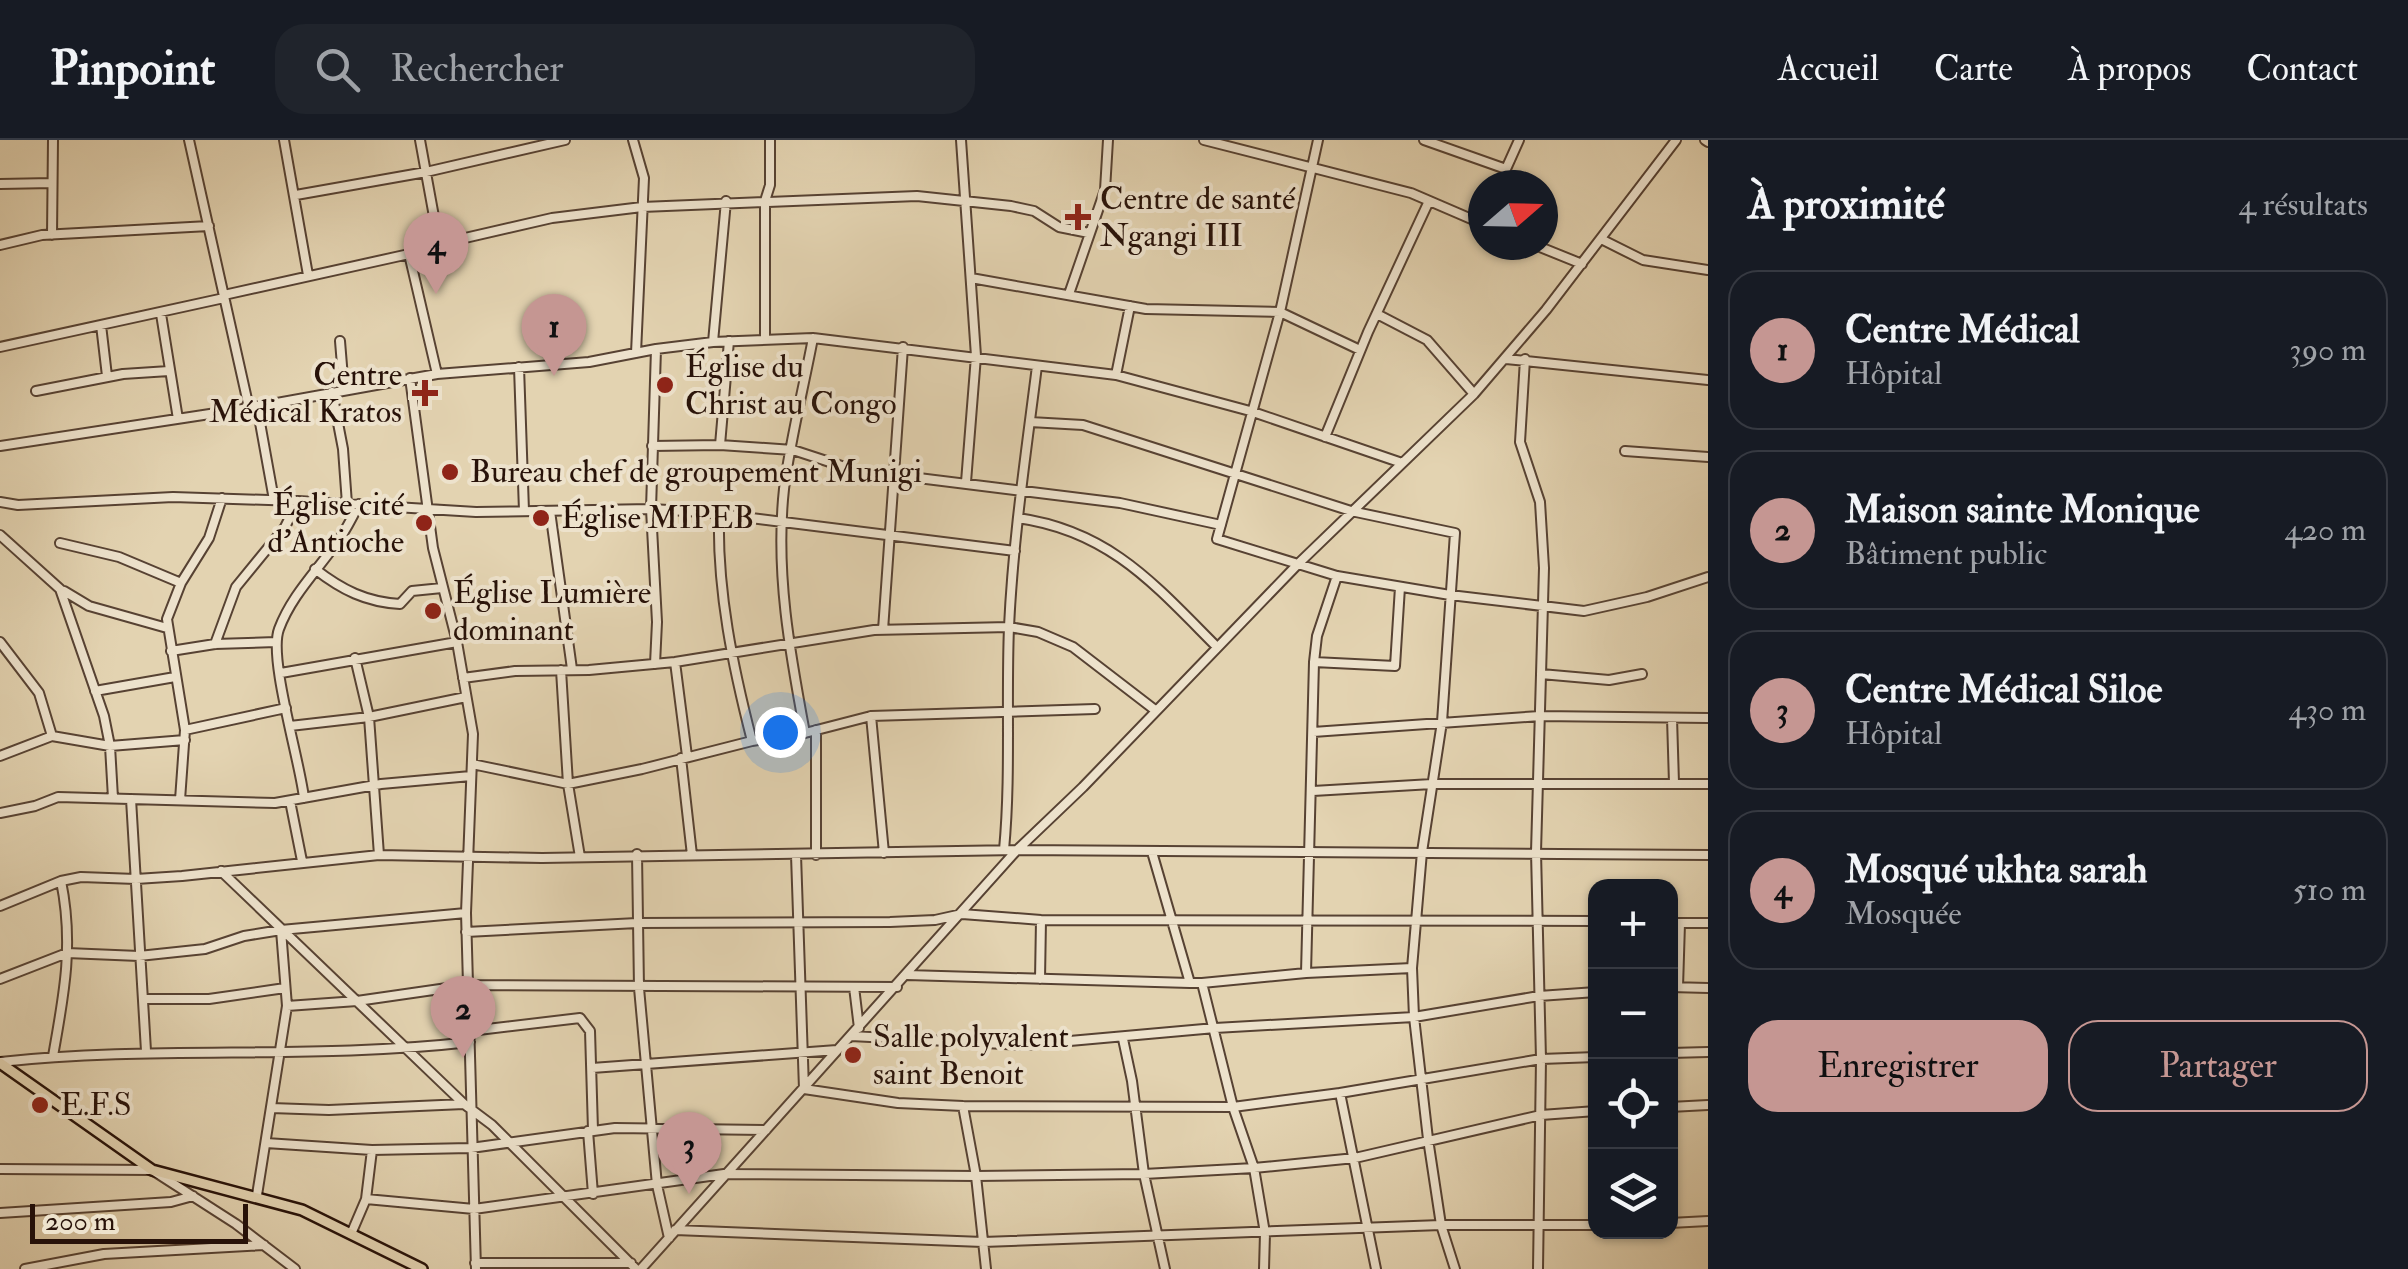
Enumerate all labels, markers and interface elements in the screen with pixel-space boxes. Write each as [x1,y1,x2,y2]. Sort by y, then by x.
search box [275,24,975,114]
text: Pinpoint [50,39,215,99]
icon: search [310,42,365,97]
text: Rechercher [390,45,564,93]
text: Accueil [1778,47,1879,91]
text: Carte [1934,47,2013,91]
text: À propos [2068,47,2191,91]
text: Contact [2246,47,2358,91]
north arrow [1468,170,1558,260]
place label: Centre de santé Ngangi III [1100,179,1296,256]
text: À proximité [1748,179,1944,231]
text: 4 résultats [2238,185,2368,225]
marker: Centre de santé Ngangi III [1065,204,1091,230]
pin: 4 [404,212,468,294]
pin: 1 [522,294,586,376]
text: Centre Médical [1845,306,2080,354]
text: 1 [1777,330,1788,370]
text: 390 m [2289,330,2366,370]
place label: Église du Christ au Congo [685,347,897,424]
text: Hôpital [1845,354,1942,394]
place label: Centre Médical Kratos [209,355,402,432]
marker: Église du Christ au Congo [654,374,676,396]
marker: Centre Médical Kratos [412,380,438,406]
place label: Bureau chef de groupement Munigi [470,452,922,492]
marker: Bureau chef de groupement Munigi [439,461,461,483]
place label: Église cité d'Antioche [267,485,405,562]
text: Maison sainte Monique [1845,486,2200,534]
place label: Église MIPEB [561,498,754,538]
marker: Église MIPEB [530,507,552,529]
text: 2 [1774,510,1791,550]
text: 420 m [2285,510,2366,550]
marker: Église cité d'Antioche [413,512,435,534]
text: Bâtiment public [1845,534,2047,574]
place label: Église Lumière dominant [453,573,651,650]
marker: Église Lumière dominant [422,600,444,622]
text: Centre Médical Siloe [1845,666,2163,714]
text: 3 [1776,690,1789,730]
text: 430 m [2289,690,2366,730]
your location [755,707,806,758]
text: Hôpital [1845,714,1942,754]
text: Mosqué ukhta sarah [1845,846,2147,894]
text: 4 [1774,870,1791,910]
text: 510 m [2293,870,2366,910]
map controls [1588,879,1678,1239]
button: + [1588,879,1678,969]
text: Mosquée [1845,894,1962,934]
button: − [1588,969,1678,1059]
pin: 2 [430,976,496,1058]
place label: Salle polyvalent saint Benoit [873,1017,1069,1094]
button: Enregistrer [1748,1020,2048,1112]
button: Partager [2068,1020,2368,1112]
marker: Salle polyvalent saint Benoit [842,1044,864,1066]
button: locate [1588,1059,1678,1149]
place label: E.F.S [60,1085,132,1125]
marker: E.F.S [29,1094,51,1116]
pin: 3 [656,1112,722,1194]
button: layers [1588,1149,1678,1239]
scale bar [30,1199,248,1244]
text: 200 m [45,1204,116,1239]

